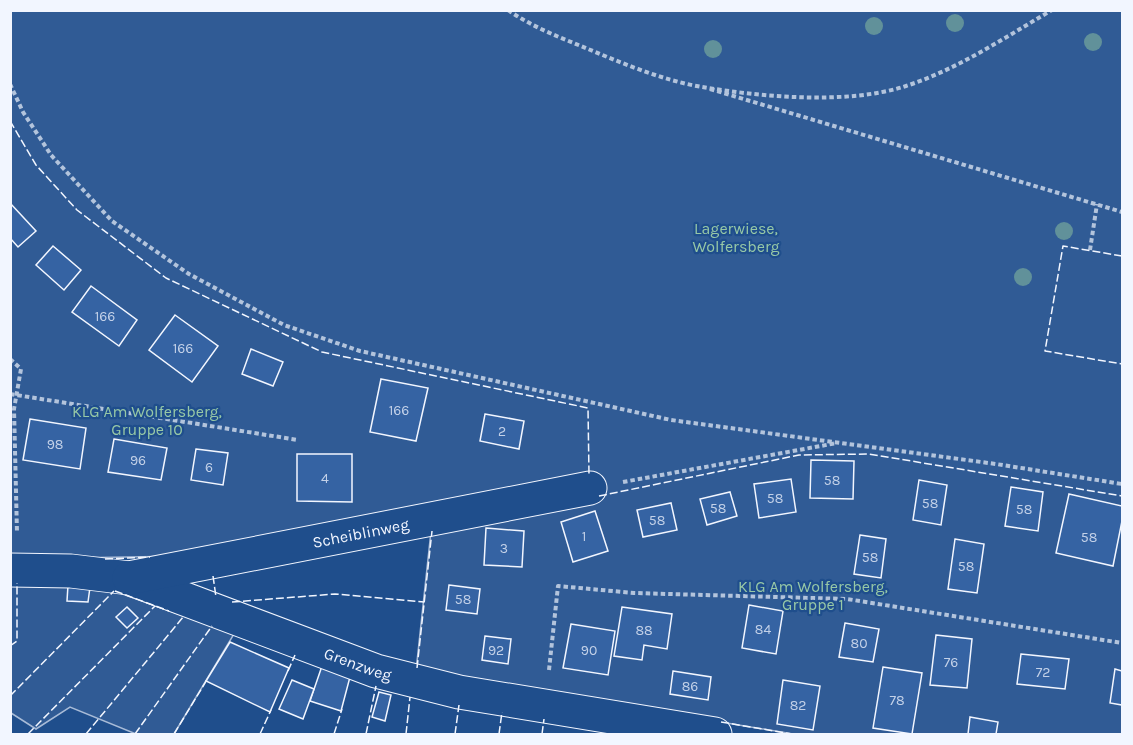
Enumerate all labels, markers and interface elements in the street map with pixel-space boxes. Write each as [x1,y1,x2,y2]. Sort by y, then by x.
park label: Lagerwiese, Wolfersberg [692,219,780,256]
house number: 166 [95,308,115,325]
house number: 166 [173,340,193,357]
park label: KLG Am Wolfersberg, Gruppe 10 [72,402,222,439]
house number: 166 [389,402,409,419]
house number: 2 [498,423,506,440]
house number: 98 [47,436,63,453]
house number: 96 [130,452,146,469]
house number: 6 [205,459,213,476]
house number: 4 [321,470,329,487]
house number: 58 [824,472,840,489]
house number: 58 [767,490,783,507]
house number: 58 [922,495,938,512]
house number: 58 [710,500,726,517]
house number: 58 [1016,501,1032,518]
house number: 58 [649,512,665,529]
street label: Scheiblinweg [311,515,411,552]
house number: 1 [582,528,586,545]
house number: 58 [1081,529,1097,546]
house number: 3 [500,540,508,557]
house number: 58 [862,549,878,566]
house number: 58 [958,558,974,575]
park label: KLG Am Wolfersberg, Gruppe 1 [738,577,888,614]
house number: 58 [455,591,471,608]
house number: 84 [755,621,771,638]
house number: 88 [635,622,653,639]
house number: 80 [851,635,867,652]
house number: 92 [488,642,504,659]
house number: 90 [581,642,597,659]
street label: Grenzweg [321,643,394,685]
house number: 76 [944,654,958,671]
house number: 72 [1036,664,1050,681]
house number: 86 [682,678,698,695]
house number: 78 [889,692,905,709]
house number: 82 [790,697,806,714]

